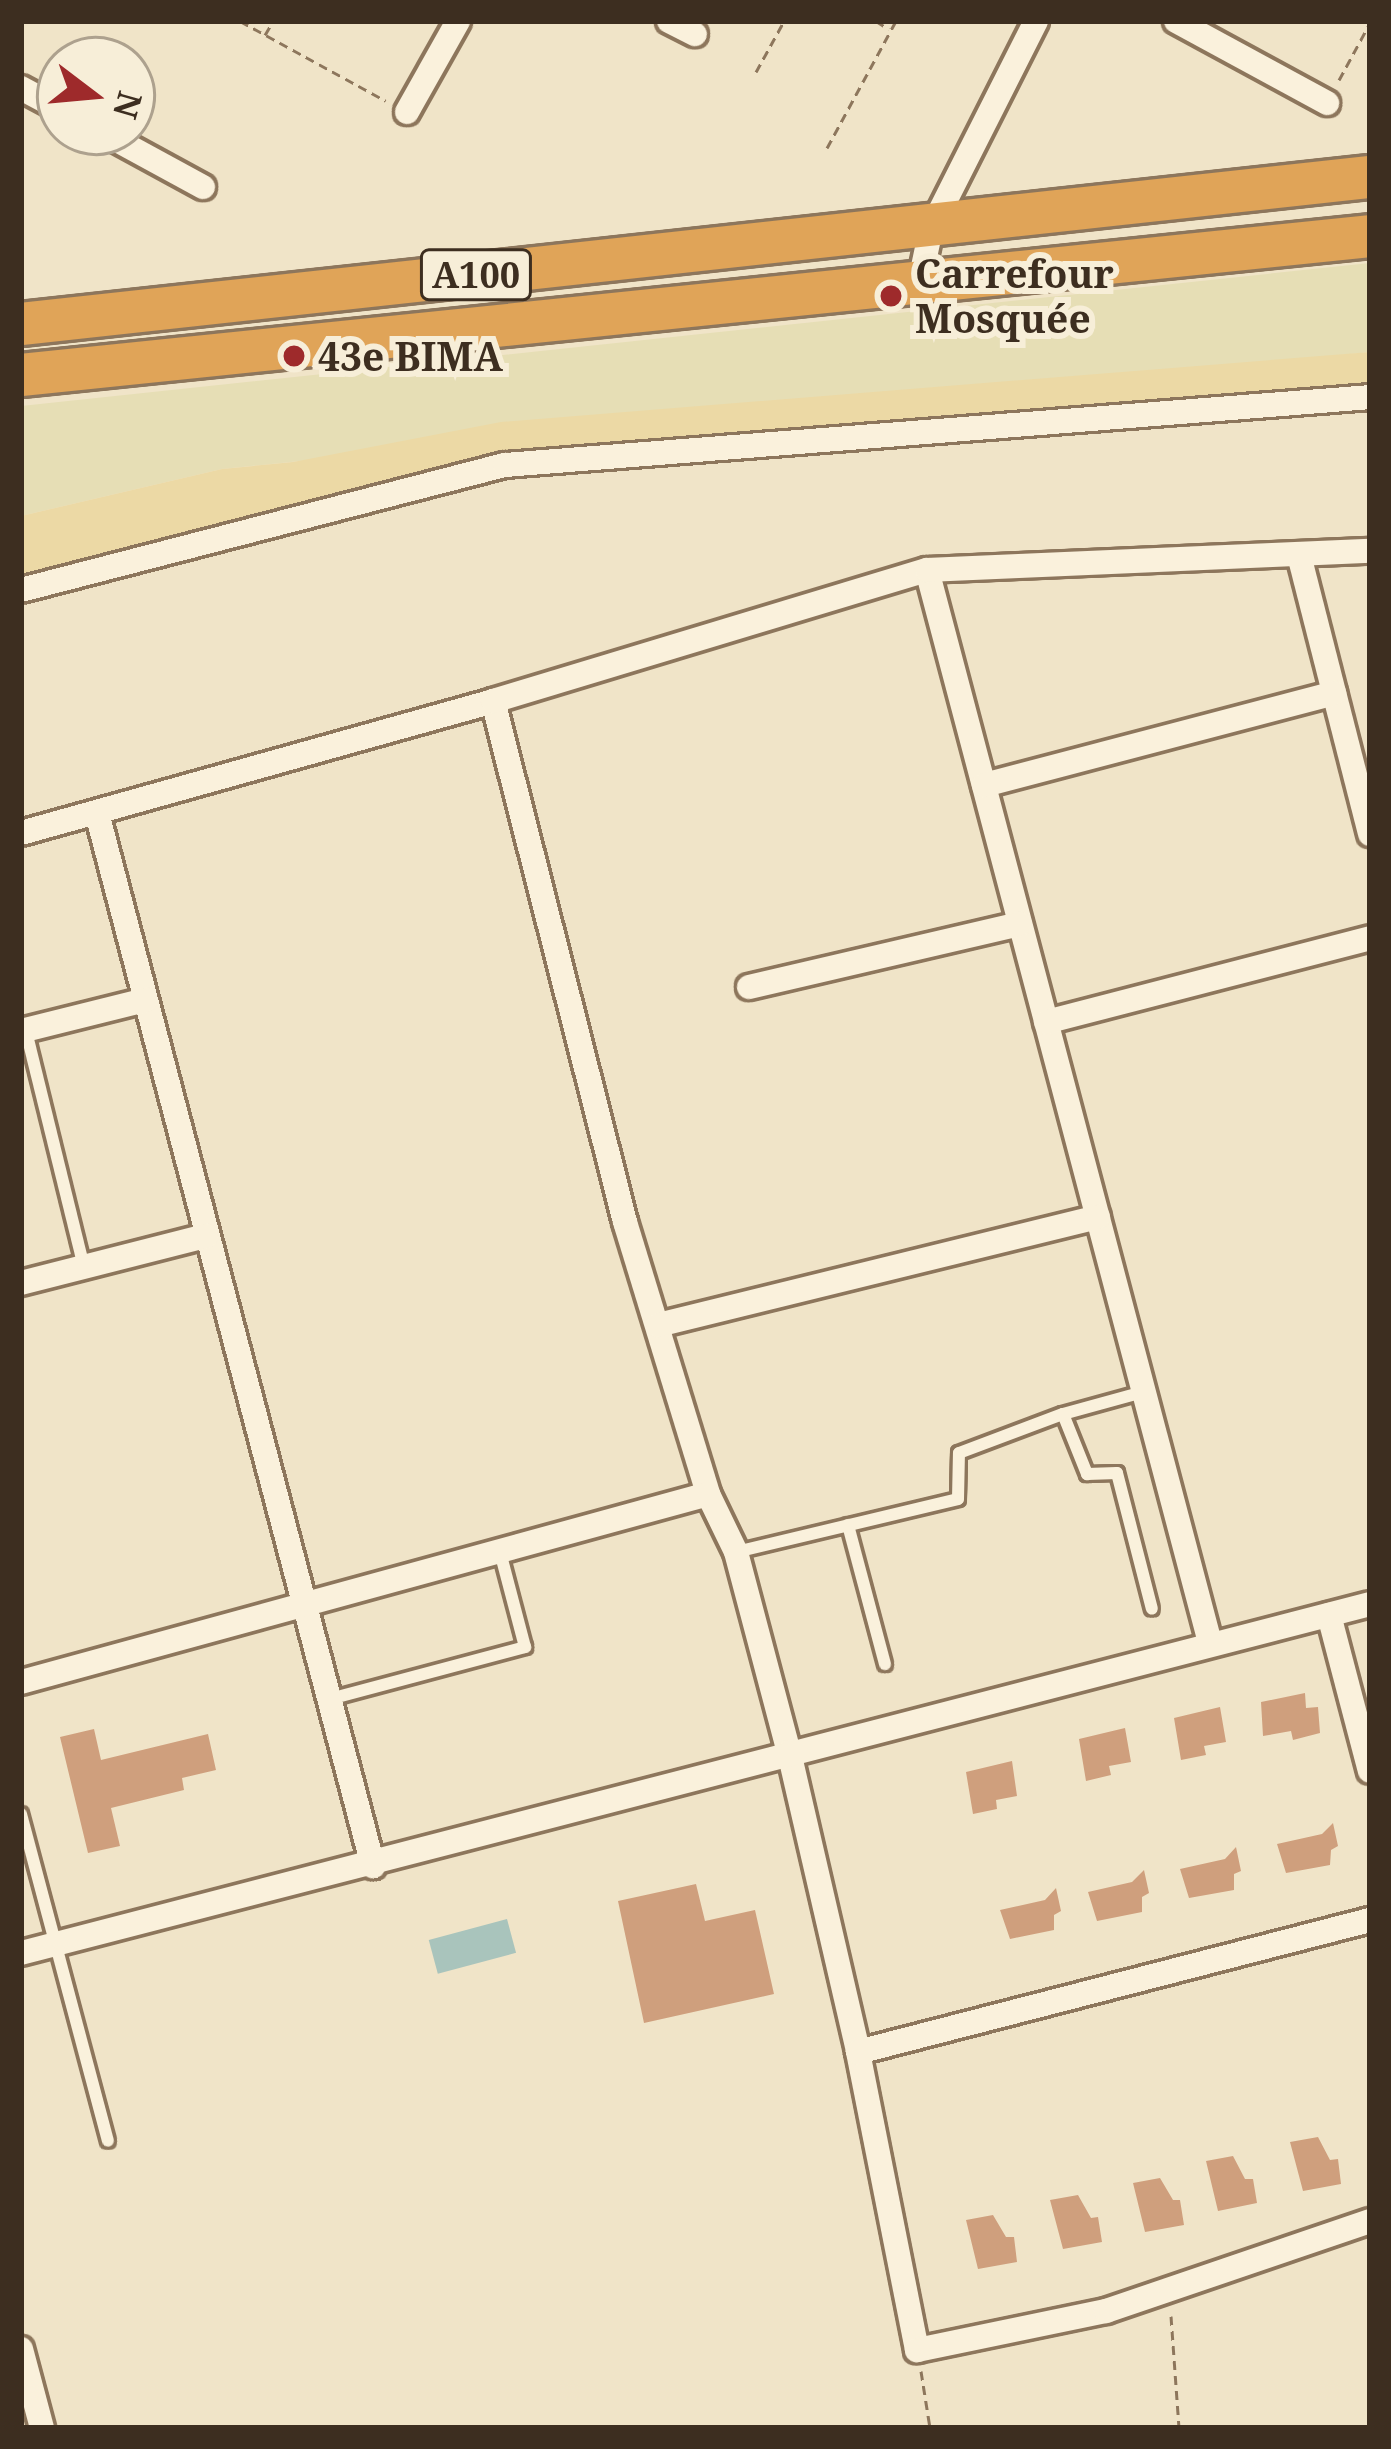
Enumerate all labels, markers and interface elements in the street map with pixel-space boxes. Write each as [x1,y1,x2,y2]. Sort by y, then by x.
north arrow [36,36,156,156]
text: N [103,87,153,124]
road number: A100 [419,245,533,305]
place label: Carrefour Mosquée [915,251,1114,342]
marker: Carrefour Mosquée [878,283,904,309]
place label: 43e BIMA [318,333,503,379]
marker: 43e BIMA [281,343,307,369]

